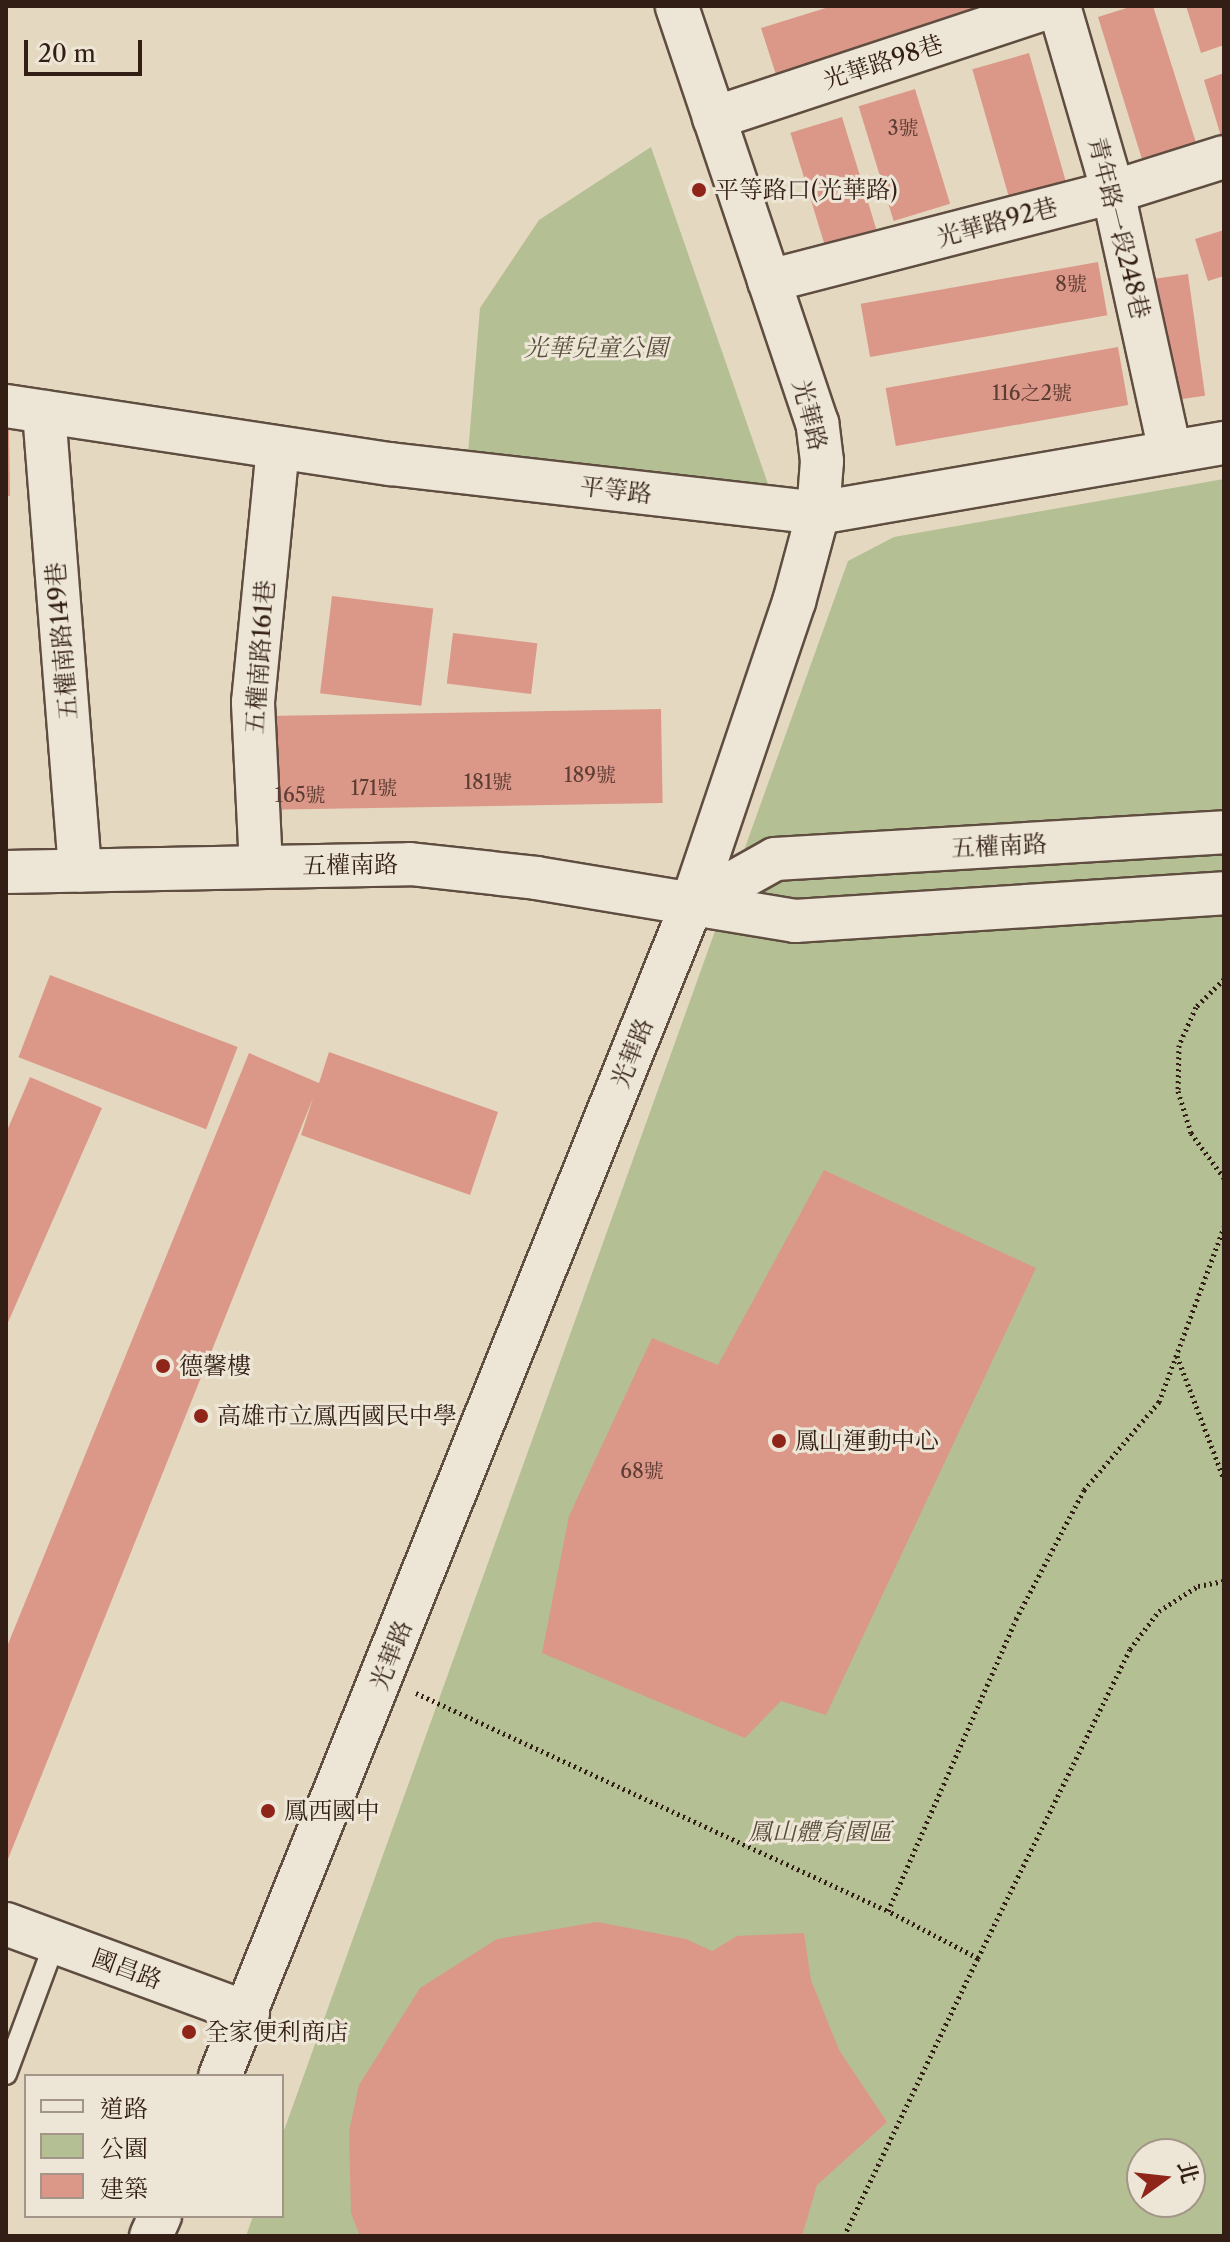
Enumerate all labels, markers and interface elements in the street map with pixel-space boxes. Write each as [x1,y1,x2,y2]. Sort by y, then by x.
scale bar [28,24,146,74]
street label: 光華路98巷 [819,29,947,95]
text: 20 m [38,39,96,68]
house number: 3號 [887,116,919,140]
street label: 青年路一段248巷 [1083,134,1155,322]
place label: 平等路口(光華路) [715,176,898,204]
marker: 平等路口(光華路) [690,181,708,199]
street label: 光華路92巷 [933,192,1061,252]
house number: 8號 [1055,272,1087,296]
park label: 光華兒童公園 [524,334,668,362]
street label: 光華路 [787,377,833,453]
house number: 116之2號 [992,381,1072,405]
street label: 平等路 [579,471,653,509]
street label: 五權南路149巷 [41,561,83,721]
street label: 五權南路161巷 [240,579,280,735]
house number: 189號 [564,763,616,787]
house number: 181號 [464,770,512,794]
house number: 171號 [351,776,397,800]
house number: 165號 [275,783,325,807]
street label: 五權南路 [950,829,1048,863]
street label: 五權南路 [302,850,398,880]
street label: 光華路 [605,1014,659,1092]
place label: 德馨樓 [179,1352,251,1380]
marker: 德馨樓 [154,1357,172,1375]
place label: 高雄市立鳳西國民中學 [217,1402,457,1430]
marker: 高雄市立鳳西國民中學 [192,1407,210,1425]
place label: 鳳山運動中心 [795,1427,939,1455]
marker: 鳳山運動中心 [770,1432,788,1450]
house number: 68號 [620,1459,664,1483]
street label: 光華路 [364,1616,418,1694]
place label: 鳳西國中 [284,1797,380,1825]
marker: 鳳西國中 [259,1802,277,1820]
park label: 鳳山體育園區 [748,1818,892,1846]
street label: 國昌路 [88,1943,166,1995]
place label: 全家便利商店 [205,2018,349,2046]
marker: 全家便利商店 [180,2023,198,2041]
legend [24,2074,284,2218]
text: 道路 [100,2094,148,2123]
text: 公園 [100,2134,148,2163]
north arrow [1126,2138,1206,2218]
text: 北 [1172,2158,1204,2186]
text: 建築 [100,2174,148,2203]

